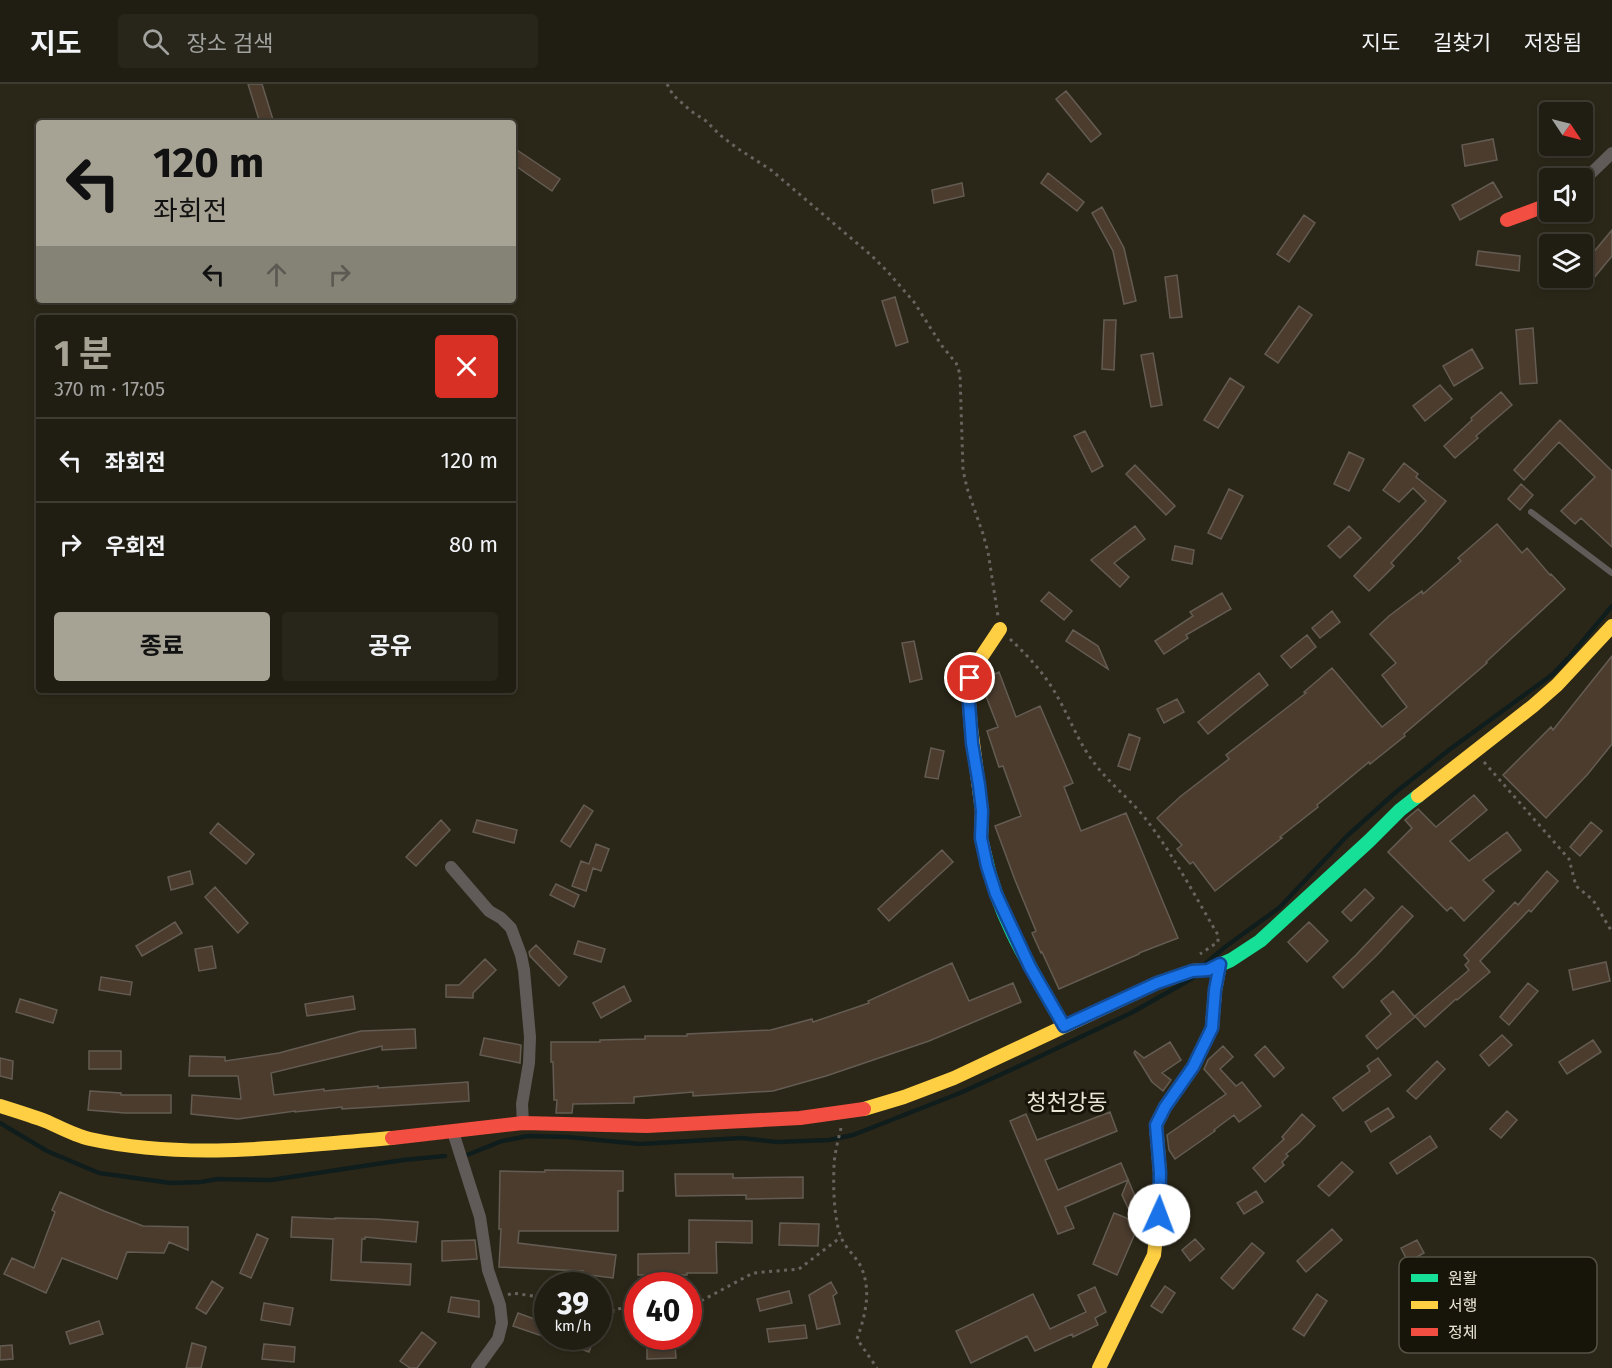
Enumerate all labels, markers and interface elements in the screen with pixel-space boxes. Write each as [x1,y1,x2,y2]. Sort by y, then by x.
search box [118,14,538,68]
icon: search [139,25,172,58]
text: 지도 [30,27,82,60]
text: 장소 검색 [187,30,273,57]
text: 지도 [1361,30,1400,56]
text: 길찾기 [1433,30,1491,56]
text: 저장됨 [1524,30,1582,56]
north arrow [1539,102,1593,156]
map controls [1539,102,1593,288]
text: 120 m [153,138,264,188]
icon: left [54,144,132,222]
button: sound [1539,168,1593,222]
text: 좌회전 [153,195,228,227]
button: layers [1539,234,1593,288]
icon: left [197,258,230,291]
icon: ahead [260,258,293,291]
icon: right [323,258,356,291]
text: 1 분 [54,332,112,376]
button: close [435,335,498,398]
text: 370 m · 17:05 [54,377,165,401]
icon: left [54,444,87,477]
text: 120 m [441,447,498,474]
text: 좌회전 [105,449,166,476]
icon: right [54,528,87,561]
text: 80 m [449,531,498,558]
text: 우회전 [105,533,166,560]
button: 종료 [54,612,270,681]
button: 공유 [282,612,498,681]
pin [944,652,995,703]
icon: arrive [953,661,986,694]
district label: 청천강동 [1027,1089,1107,1116]
position arrow [1127,1183,1191,1247]
legend [1399,1257,1597,1353]
text: 원활 [1448,1269,1478,1288]
speed limit sign: 40 [624,1272,702,1350]
text: 39 [557,1286,589,1322]
text: 서행 [1448,1296,1477,1315]
text: km/h [554,1317,592,1335]
text: 정체 [1448,1323,1477,1342]

